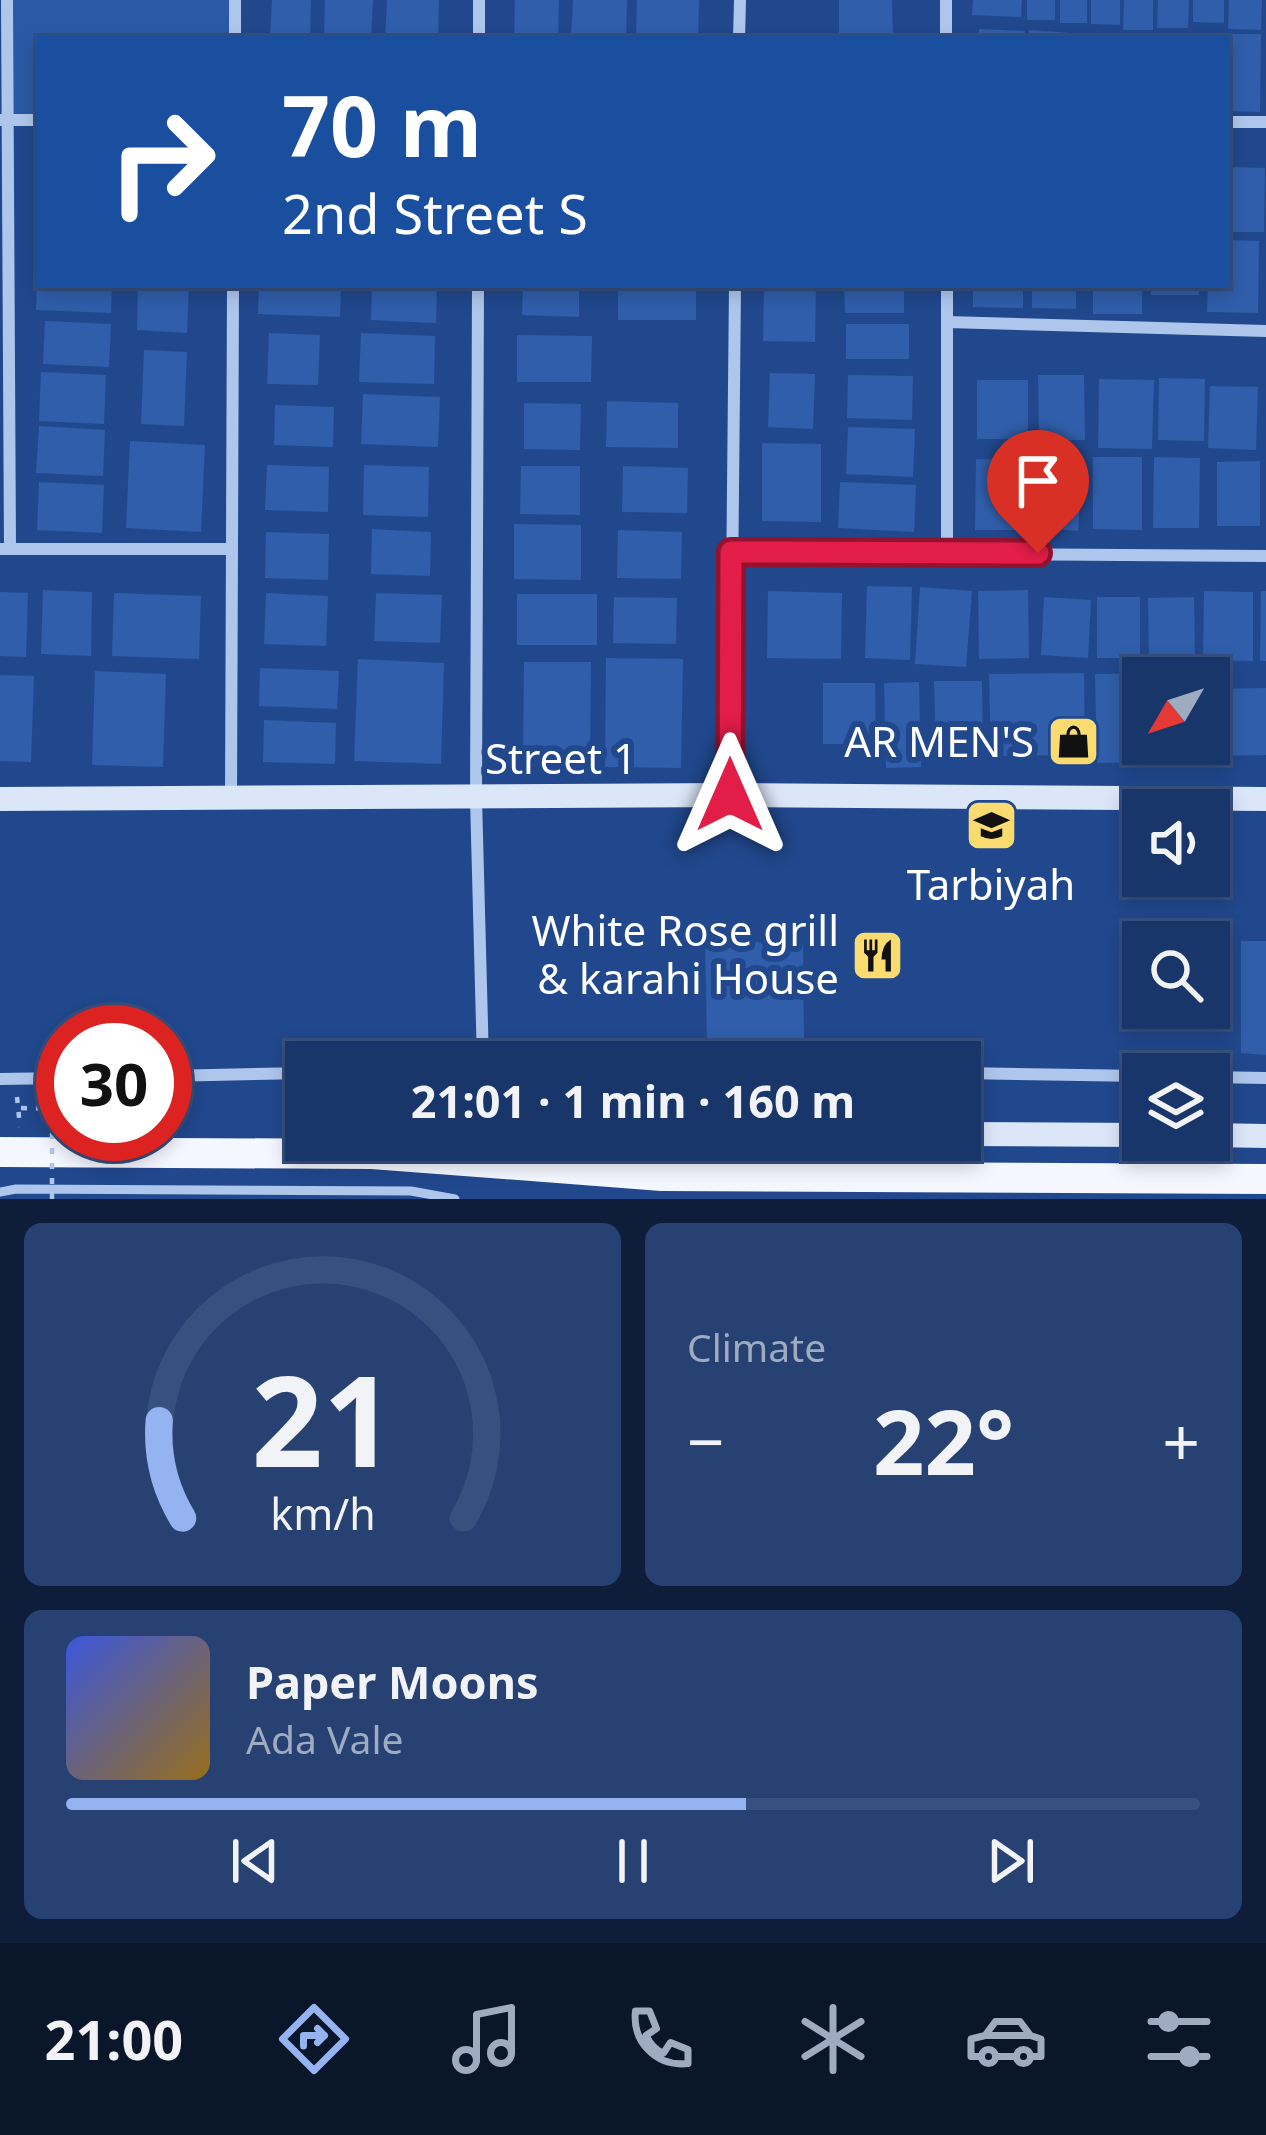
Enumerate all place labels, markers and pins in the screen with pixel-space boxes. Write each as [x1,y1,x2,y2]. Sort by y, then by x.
pin [987,430,1089,553]
place label: AR MEN'S [844,712,1034,769]
shop icon: AR MEN'S [1045,714,1101,770]
school or university icon: Tarbiyah [963,798,1019,854]
place label: Tarbiyah [907,855,1075,912]
place label: White Rose grill & karahi House [531,901,839,1006]
restaurant icon: White Rose grill & karahi House [850,927,906,983]

